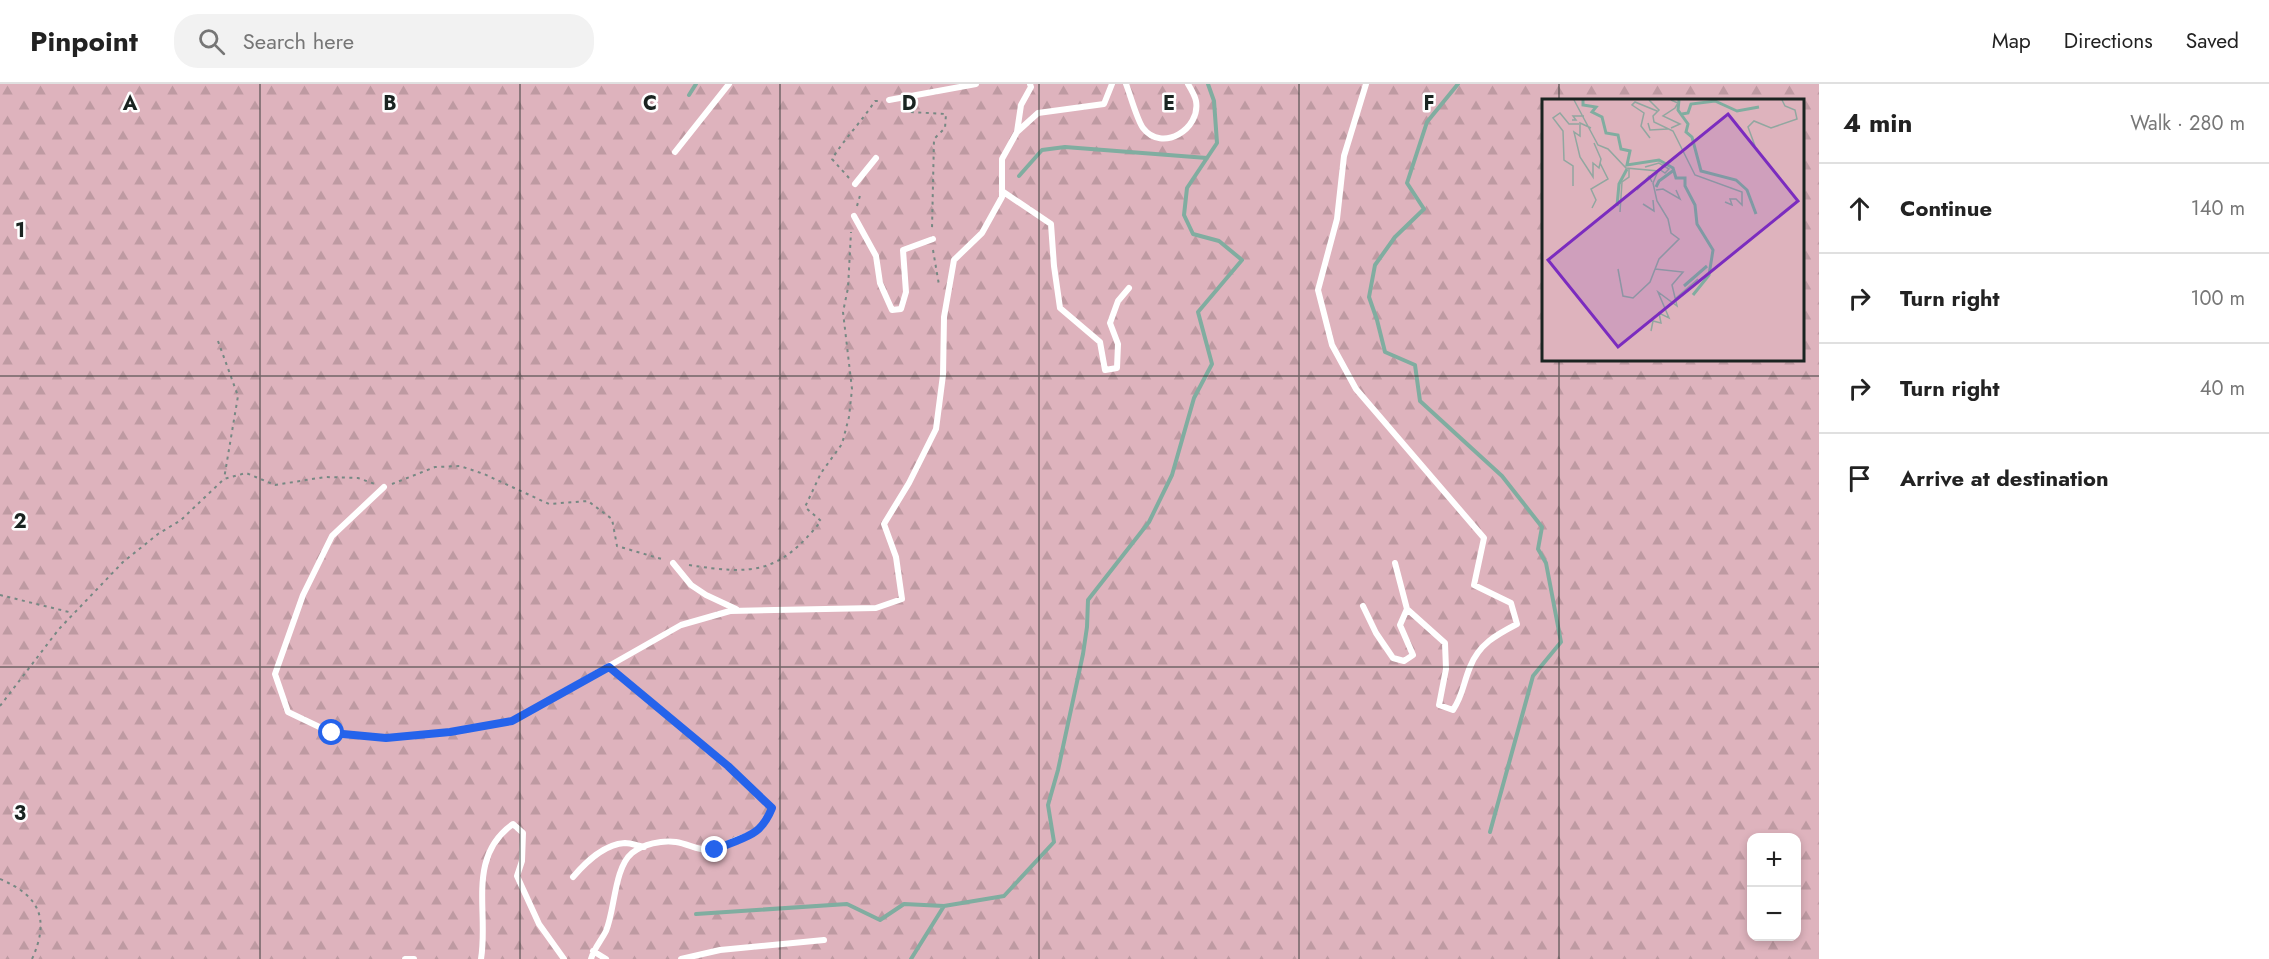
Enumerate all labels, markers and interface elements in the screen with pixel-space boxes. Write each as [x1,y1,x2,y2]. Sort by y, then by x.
search box [174,14,594,68]
text: Pinpoint [30,21,138,62]
icon: search [195,25,228,58]
text: Search here [243,25,354,57]
text: Map [1992,26,2031,56]
text: Directions [2064,26,2153,56]
text: Saved [2186,26,2239,56]
text: A [122,89,138,118]
text: B [383,89,397,118]
text: C [643,89,657,118]
text: D [902,89,916,118]
text: E [1163,89,1175,118]
text: F [1423,89,1435,118]
inset map [1542,99,1804,362]
text: 4 min [1843,104,1912,142]
text: Walk · 280 m [2130,109,2245,138]
icon: ahead [1843,192,1876,225]
text: Continue [1900,192,1992,224]
text: 140 m [2191,194,2245,223]
text: 1 [15,216,25,245]
icon: right [1843,282,1876,315]
text: Turn right [1900,282,2000,314]
text: 100 m [2190,284,2245,313]
icon: right [1843,372,1876,405]
text: Turn right [1900,372,2000,404]
text: 40 m [2200,374,2245,403]
icon: arrive [1843,462,1876,495]
text: Arrive at destination [1900,462,2109,494]
text: 2 [13,507,27,536]
route start [318,719,344,745]
text: 3 [14,799,26,828]
map controls [1747,833,1801,941]
button: + [1747,833,1801,887]
route end [701,836,727,862]
button: − [1747,887,1801,941]

